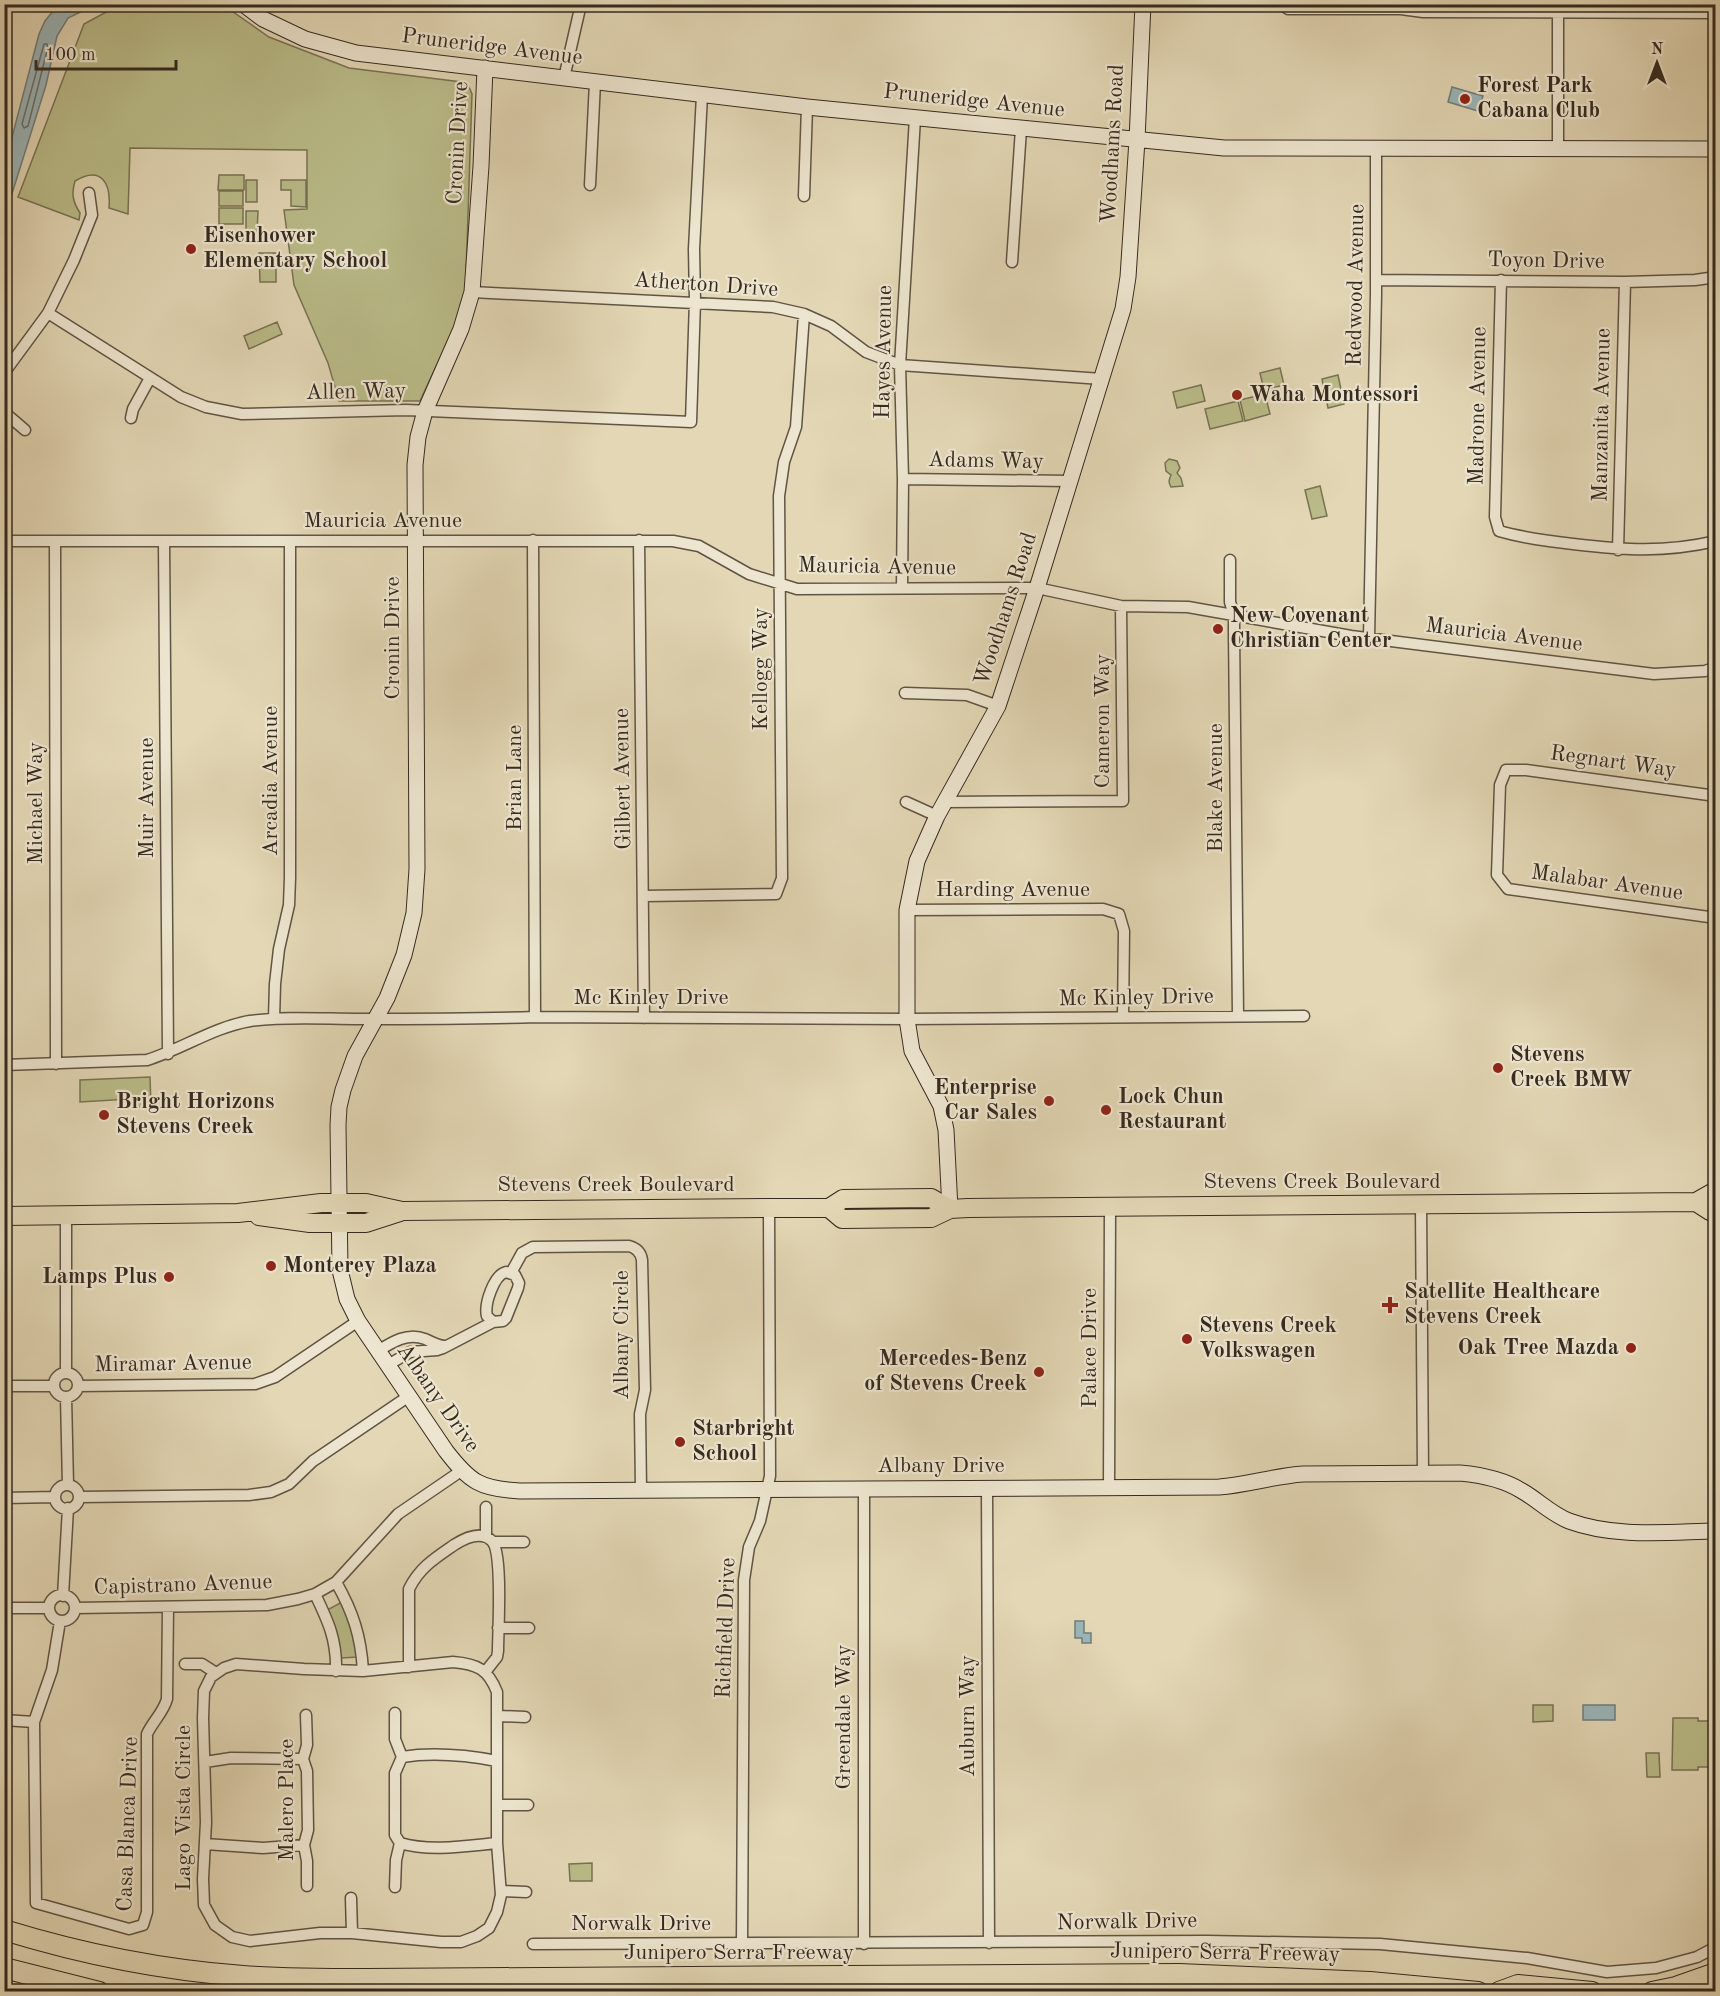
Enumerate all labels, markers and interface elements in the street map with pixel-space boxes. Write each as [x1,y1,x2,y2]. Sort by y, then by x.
street label: Pruneridge Avenue [400,25,584,69]
scale bar [36,33,176,71]
north arrow [1627,33,1687,93]
text: N [1651,42,1664,58]
text: 100 m [45,46,96,64]
street label: Woodhams Road [1098,64,1128,224]
place label: Forest Park Cabana Club [1477,75,1600,122]
street label: Cronin Drive [444,81,472,205]
street label: Pruneridge Avenue [882,81,1066,121]
marker: Forest Park Cabana Club [1458,92,1472,106]
street label: Redwood Avenue [1344,203,1368,367]
place label: Eisenhower Elementary School [203,225,387,272]
marker: Eisenhower Elementary School [184,242,198,256]
street label: Toyon Drive [1487,249,1605,273]
street label: Atherton Drive [633,269,779,301]
street label: Hayes Avenue [872,285,896,419]
street label: Madrone Avenue [1466,326,1490,486]
street label: Manzanita Avenue [1589,328,1615,502]
street label: Allen Way [305,380,407,404]
place label: Waha Montessori [1249,384,1419,406]
marker: Waha Montessori [1230,388,1244,402]
street label: Adams Way [928,449,1045,473]
street label: Mauricia Avenue [304,510,462,532]
street label: Woodhams Road [971,530,1041,688]
street label: Mauricia Avenue [798,555,956,579]
street label: Cronin Drive [382,576,404,700]
place label: New Covenant Christian Center [1230,605,1392,652]
street label: Kellogg Way [750,607,772,731]
street label: Mauricia Avenue [1424,614,1584,656]
marker: New Covenant Christian Center [1211,622,1225,636]
street label: Cameron Way [1092,653,1114,789]
street label: Arcadia Avenue [260,706,282,856]
street label: Gilbert Avenue [611,708,635,850]
street label: Blake Avenue [1205,723,1227,853]
street label: Brian Lane [504,725,526,831]
street label: Muir Avenue [136,737,158,859]
street label: Michael Way [25,741,47,864]
street label: Regnart Way [1548,742,1678,782]
street label: Malabar Avenue [1530,861,1684,905]
street label: Harding Avenue [936,879,1090,901]
street label: Mc Kinley Drive [1058,986,1214,1010]
street label: Mc Kinley Drive [573,987,729,1009]
place label: Stevens Creek BMW [1510,1044,1633,1091]
marker: Stevens Creek BMW [1491,1061,1505,1075]
place label: Enterprise Car Sales [934,1077,1037,1124]
place label: Lock Chun Restaurant [1118,1086,1226,1133]
place label: Bright Horizons Stevens Creek [116,1091,275,1138]
marker: Enterprise Car Sales [1042,1094,1056,1108]
marker: Lock Chun Restaurant [1099,1103,1113,1117]
marker: Bright Horizons Stevens Creek [97,1108,111,1122]
street label: Stevens Creek Boulevard [1203,1171,1441,1193]
street label: Stevens Creek Boulevard [497,1174,735,1196]
place label: Monterey Plaza [283,1255,437,1277]
marker: Monterey Plaza [264,1259,278,1273]
place label: Lamps Plus [42,1266,157,1288]
marker: Lamps Plus [162,1270,176,1284]
street label: Albany Circle [611,1270,633,1400]
place label: Satellite Healthcare Stevens Creek [1404,1281,1600,1328]
street label: Palace Drive [1079,1288,1101,1408]
marker: Satellite Healthcare Stevens Creek [1381,1296,1399,1314]
place label: Stevens Creek Volkswagen [1199,1315,1337,1362]
marker: Stevens Creek Volkswagen [1180,1332,1194,1346]
place label: Oak Tree Mazda [1458,1337,1619,1359]
street label: Albany Drive [392,1339,484,1457]
marker: Oak Tree Mazda [1624,1341,1638,1355]
place label: Mercedes-Benz of Stevens Creek [864,1348,1027,1395]
street label: Miramar Avenue [94,1352,252,1376]
marker: Mercedes-Benz of Stevens Creek [1032,1365,1046,1379]
place label: Starbright School [692,1418,795,1465]
marker: Starbright School [673,1435,687,1449]
street label: Albany Drive [877,1455,1005,1477]
street label: Richfield Drive [713,1557,739,1699]
street label: Capistrano Avenue [93,1571,273,1599]
street label: Greendale Way [833,1644,855,1790]
street label: Auburn Way [957,1654,979,1777]
street label: Lago Vista Circle [173,1725,195,1891]
street label: Casa Blanca Drive [114,1736,142,1912]
street label: Malero Place [276,1739,298,1861]
street label: Norwalk Drive [1057,1910,1197,1934]
street label: Norwalk Drive [571,1913,711,1935]
street label: Junipero Serra Freeway [1110,1940,1341,1966]
street label: Junipero Serra Freeway [624,1942,855,1964]

